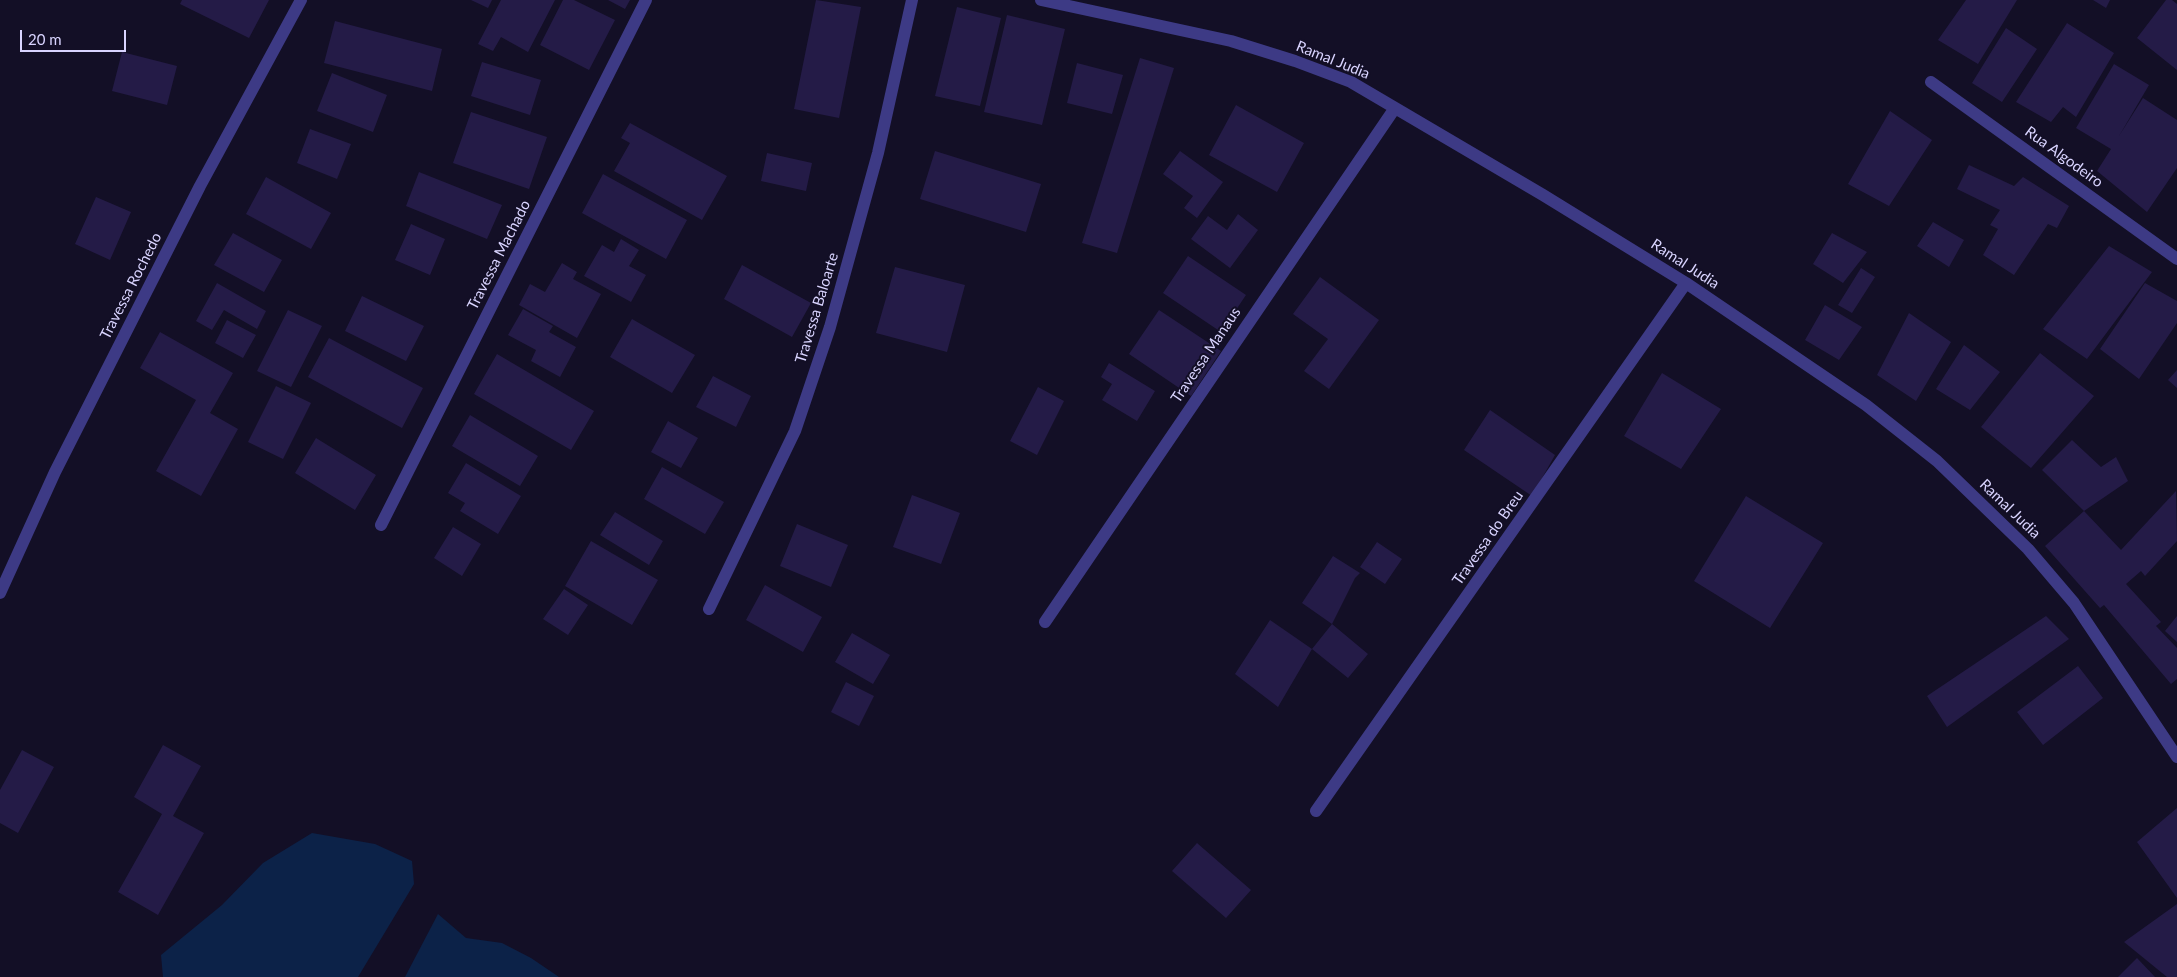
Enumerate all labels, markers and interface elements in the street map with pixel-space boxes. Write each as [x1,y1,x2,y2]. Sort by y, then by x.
scale bar [22,20,129,52]
text: 20 m [28,30,62,48]
street label: Ramal Judia [1294,37,1372,83]
street label: Rua Algodeiro [2021,123,2107,191]
street label: Travessa Machado [464,197,534,313]
street label: Travessa Rochedo [96,230,166,342]
street label: Ramal Judia [1647,235,1723,293]
street label: Travessa Baloarte [792,250,842,366]
street label: Travessa Manaus [1167,304,1245,406]
street label: Ramal Judia [1976,475,2044,543]
street label: Travessa do Breu [1449,487,1527,589]

